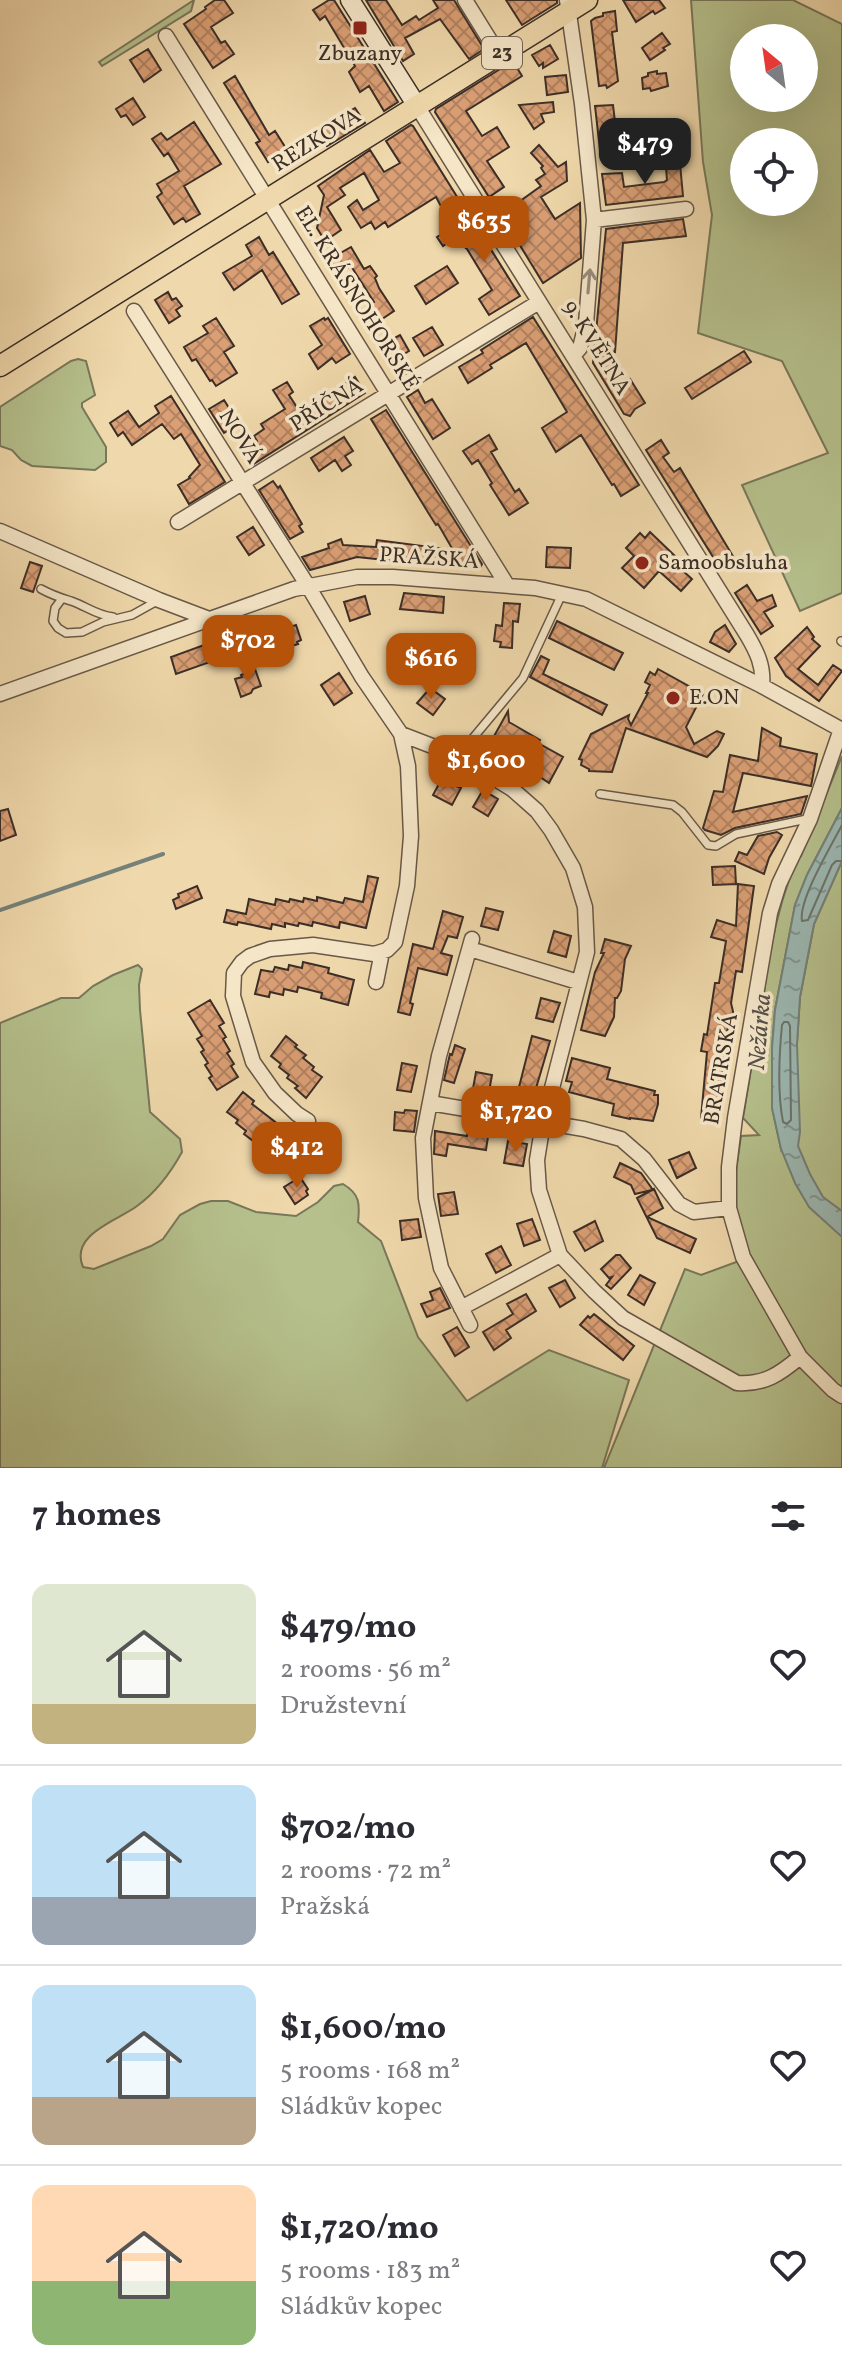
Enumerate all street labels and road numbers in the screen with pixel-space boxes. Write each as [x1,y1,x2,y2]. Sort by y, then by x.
road number: 23 [482,37,522,69]
street label: REZKOVA [267,101,367,181]
street label: EL. KRÁSNOHORSKÉ [286,200,426,398]
street label: 9. KVĚTNA [554,294,638,402]
street label: PŘÍČNÁ [284,371,370,441]
street label: NOVÁ [210,404,268,470]
street label: PRAŽSKÁ [378,540,480,578]
street label: BRATRSKÁ [697,1011,747,1127]

